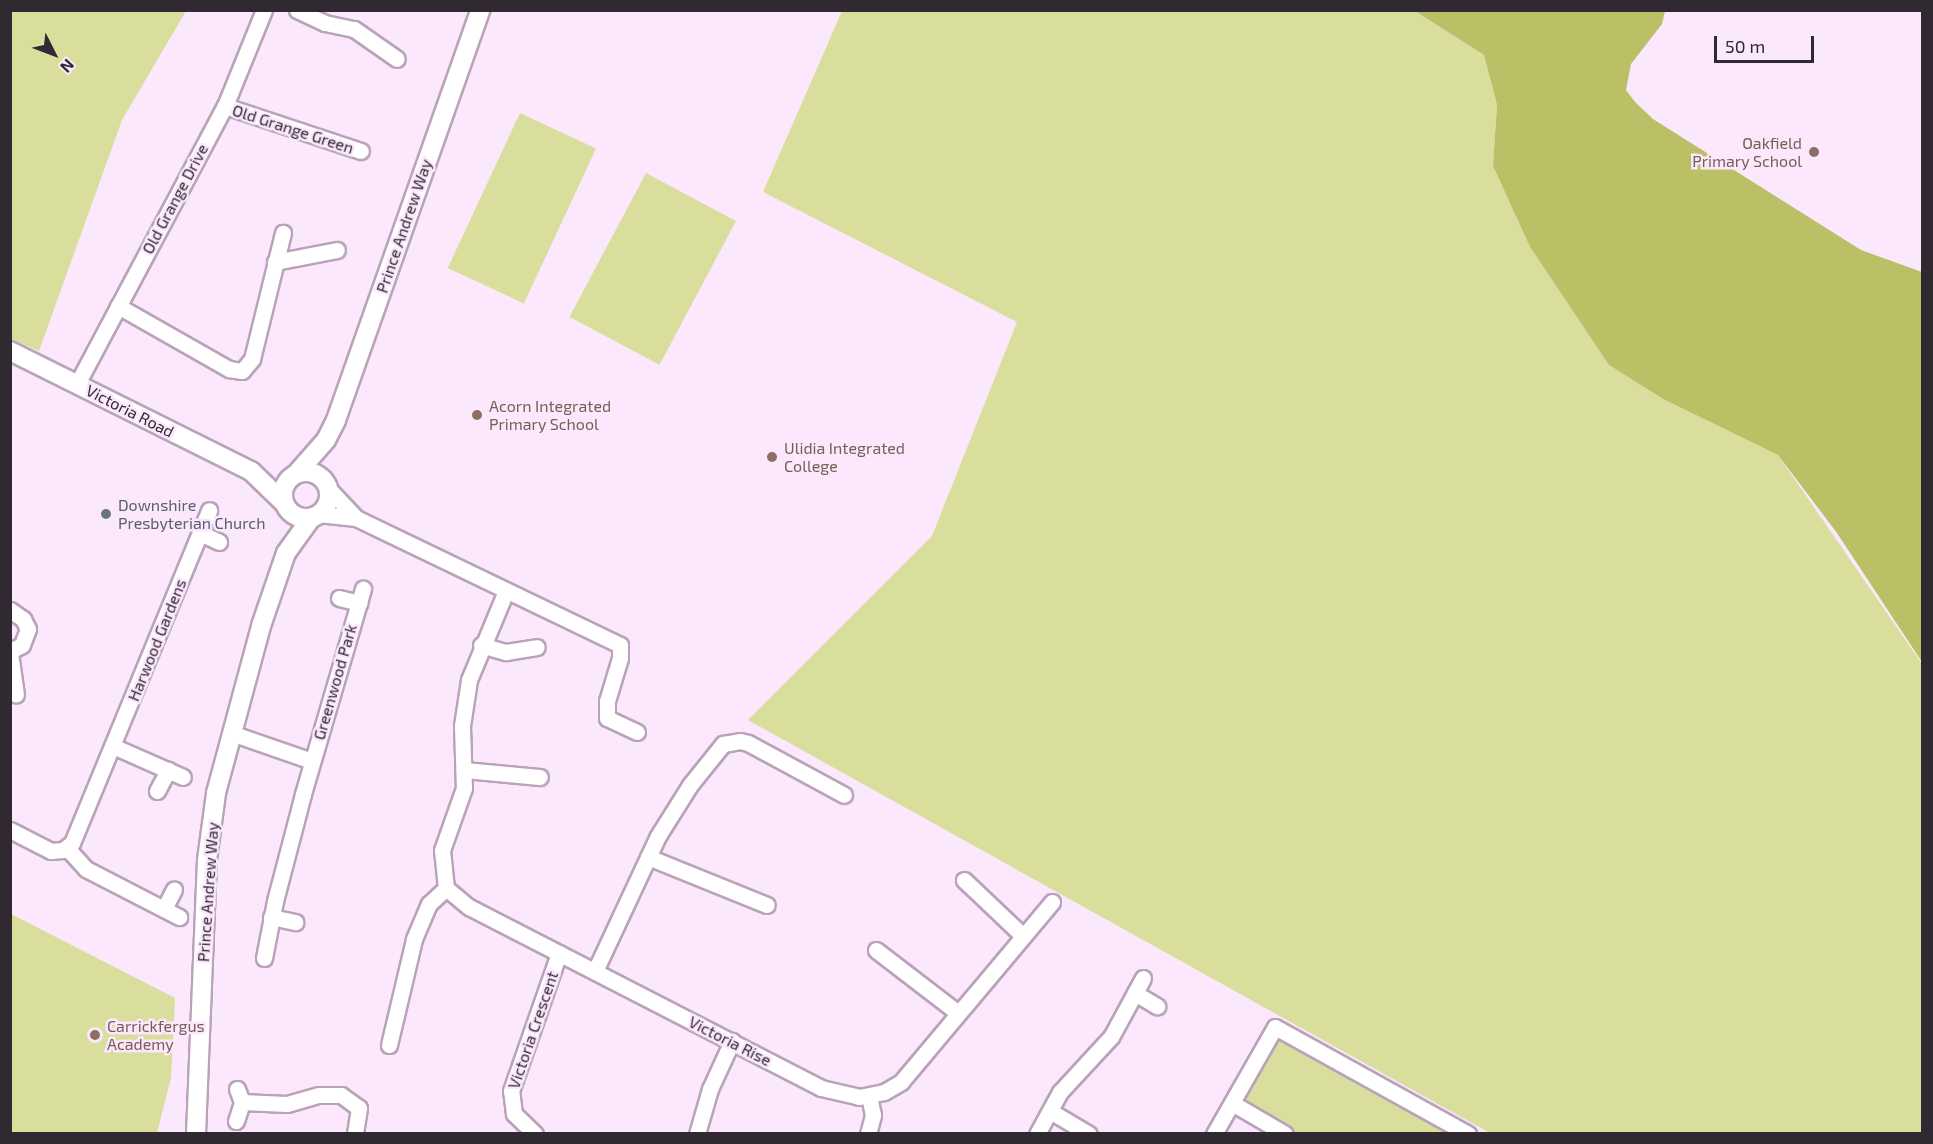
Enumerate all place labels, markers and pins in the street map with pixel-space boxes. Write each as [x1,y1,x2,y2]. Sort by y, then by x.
place label: Oakfield Primary School [1692,133,1802,171]
marker: Oakfield Primary School [1807,145,1821,159]
place label: Acorn Integrated Primary School [489,396,611,434]
marker: Acorn Integrated Primary School [470,408,484,422]
place label: Ulidia Integrated College [784,438,905,476]
marker: Ulidia Integrated College [765,450,779,464]
place label: Downshire Presbyterian Church [118,495,265,533]
marker: Downshire Presbyterian Church [99,507,113,521]
place label: Carrickfergus Academy [107,1016,205,1054]
marker: Carrickfergus Academy [88,1028,102,1042]

